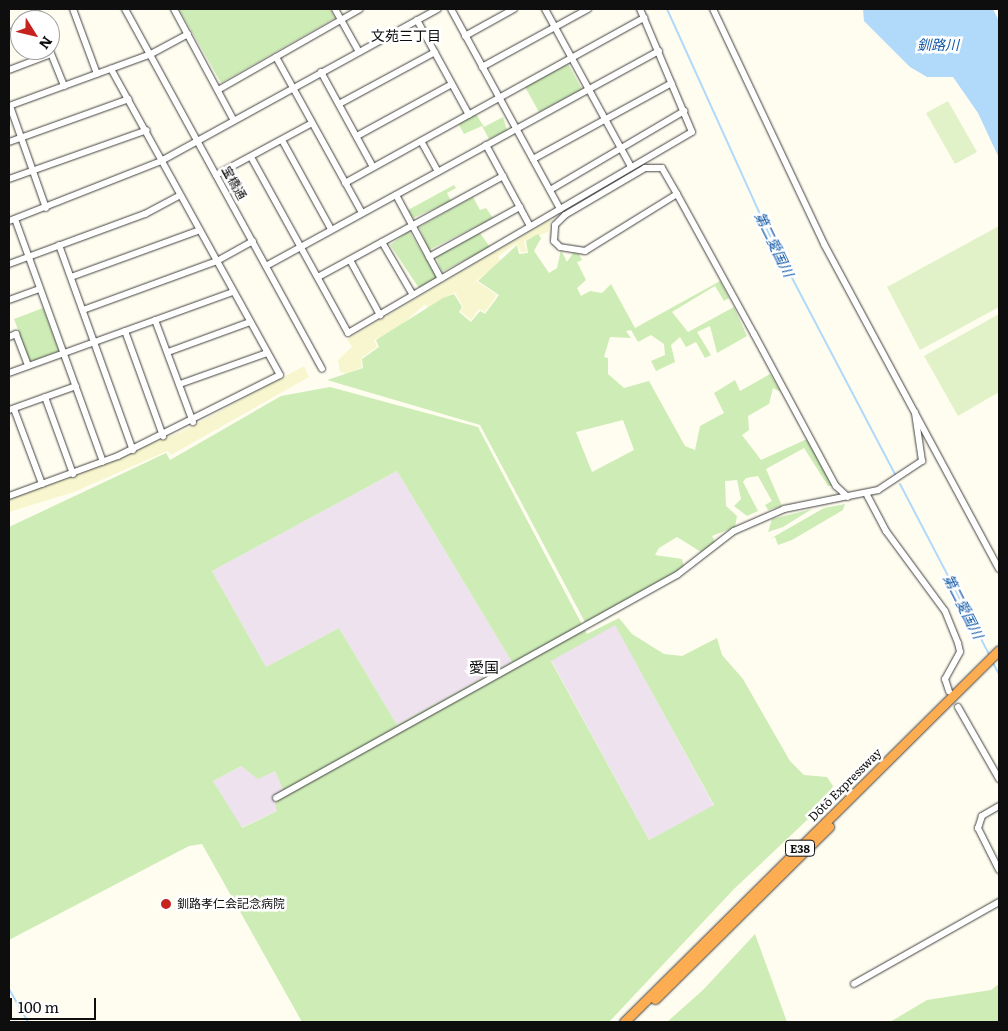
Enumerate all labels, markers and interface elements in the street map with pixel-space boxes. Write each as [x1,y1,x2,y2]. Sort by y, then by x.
north arrow [10,10,60,60]
district label: 文苑三丁目 [371,27,441,43]
text: N [35,33,58,54]
water label: 釧路川 [917,36,959,52]
street label: 宝橋通 [219,164,249,202]
water label: 第二愛国川 [752,209,798,279]
water label: 第二愛国川 [941,571,987,641]
district label: 愛国 [469,658,499,676]
street label: Dōtō Expressway [805,745,885,825]
road number: E38 [785,840,815,856]
marker: 釧路孝仁会記念病院 [159,897,173,911]
place label: 釧路孝仁会記念病院 [177,897,285,911]
scale bar [12,988,99,1020]
text: 100 m [18,995,59,1018]

